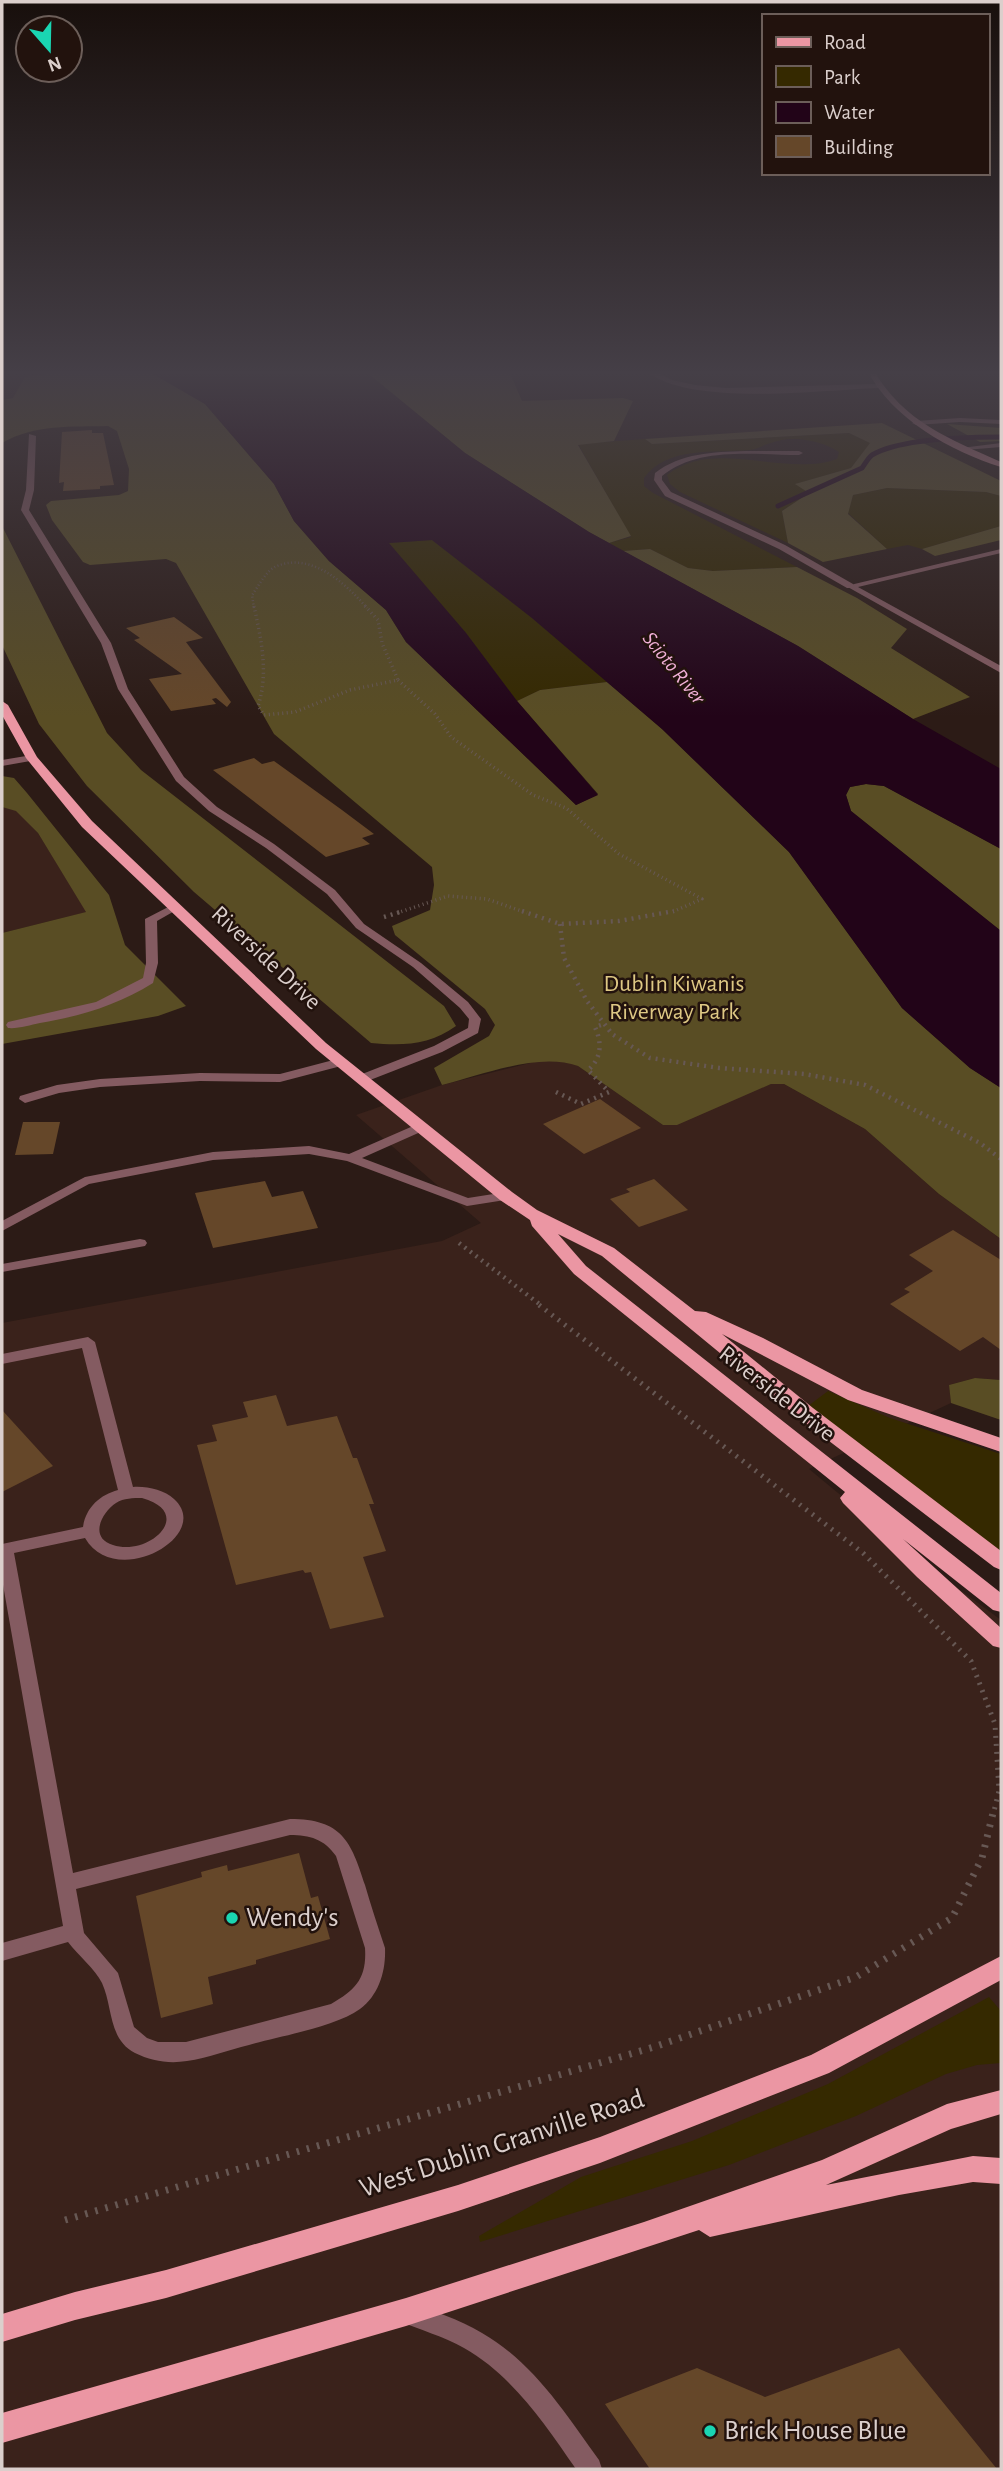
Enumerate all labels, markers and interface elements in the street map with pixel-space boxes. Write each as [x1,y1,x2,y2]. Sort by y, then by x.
north arrow [14,14,84,84]
legend [762,14,989,175]
text: Road [824,32,866,53]
text: N [45,52,64,75]
text: Park [824,67,861,88]
text: Water [824,102,874,123]
text: Building [824,137,894,158]
water label: Scioto River [639,628,710,709]
street label: Riverside Drive [207,902,325,1014]
park label: Dublin Kiwanis Riverway Park [604,972,744,1024]
street label: Riverside Drive [715,1342,839,1446]
place label: Wendy's [246,1904,339,1932]
marker: Wendy's [224,1910,240,1926]
street label: West Dublin Granville Road [356,2085,648,2203]
place label: Brick House Blue [724,2417,906,2445]
marker: Brick House Blue [702,2423,718,2439]

